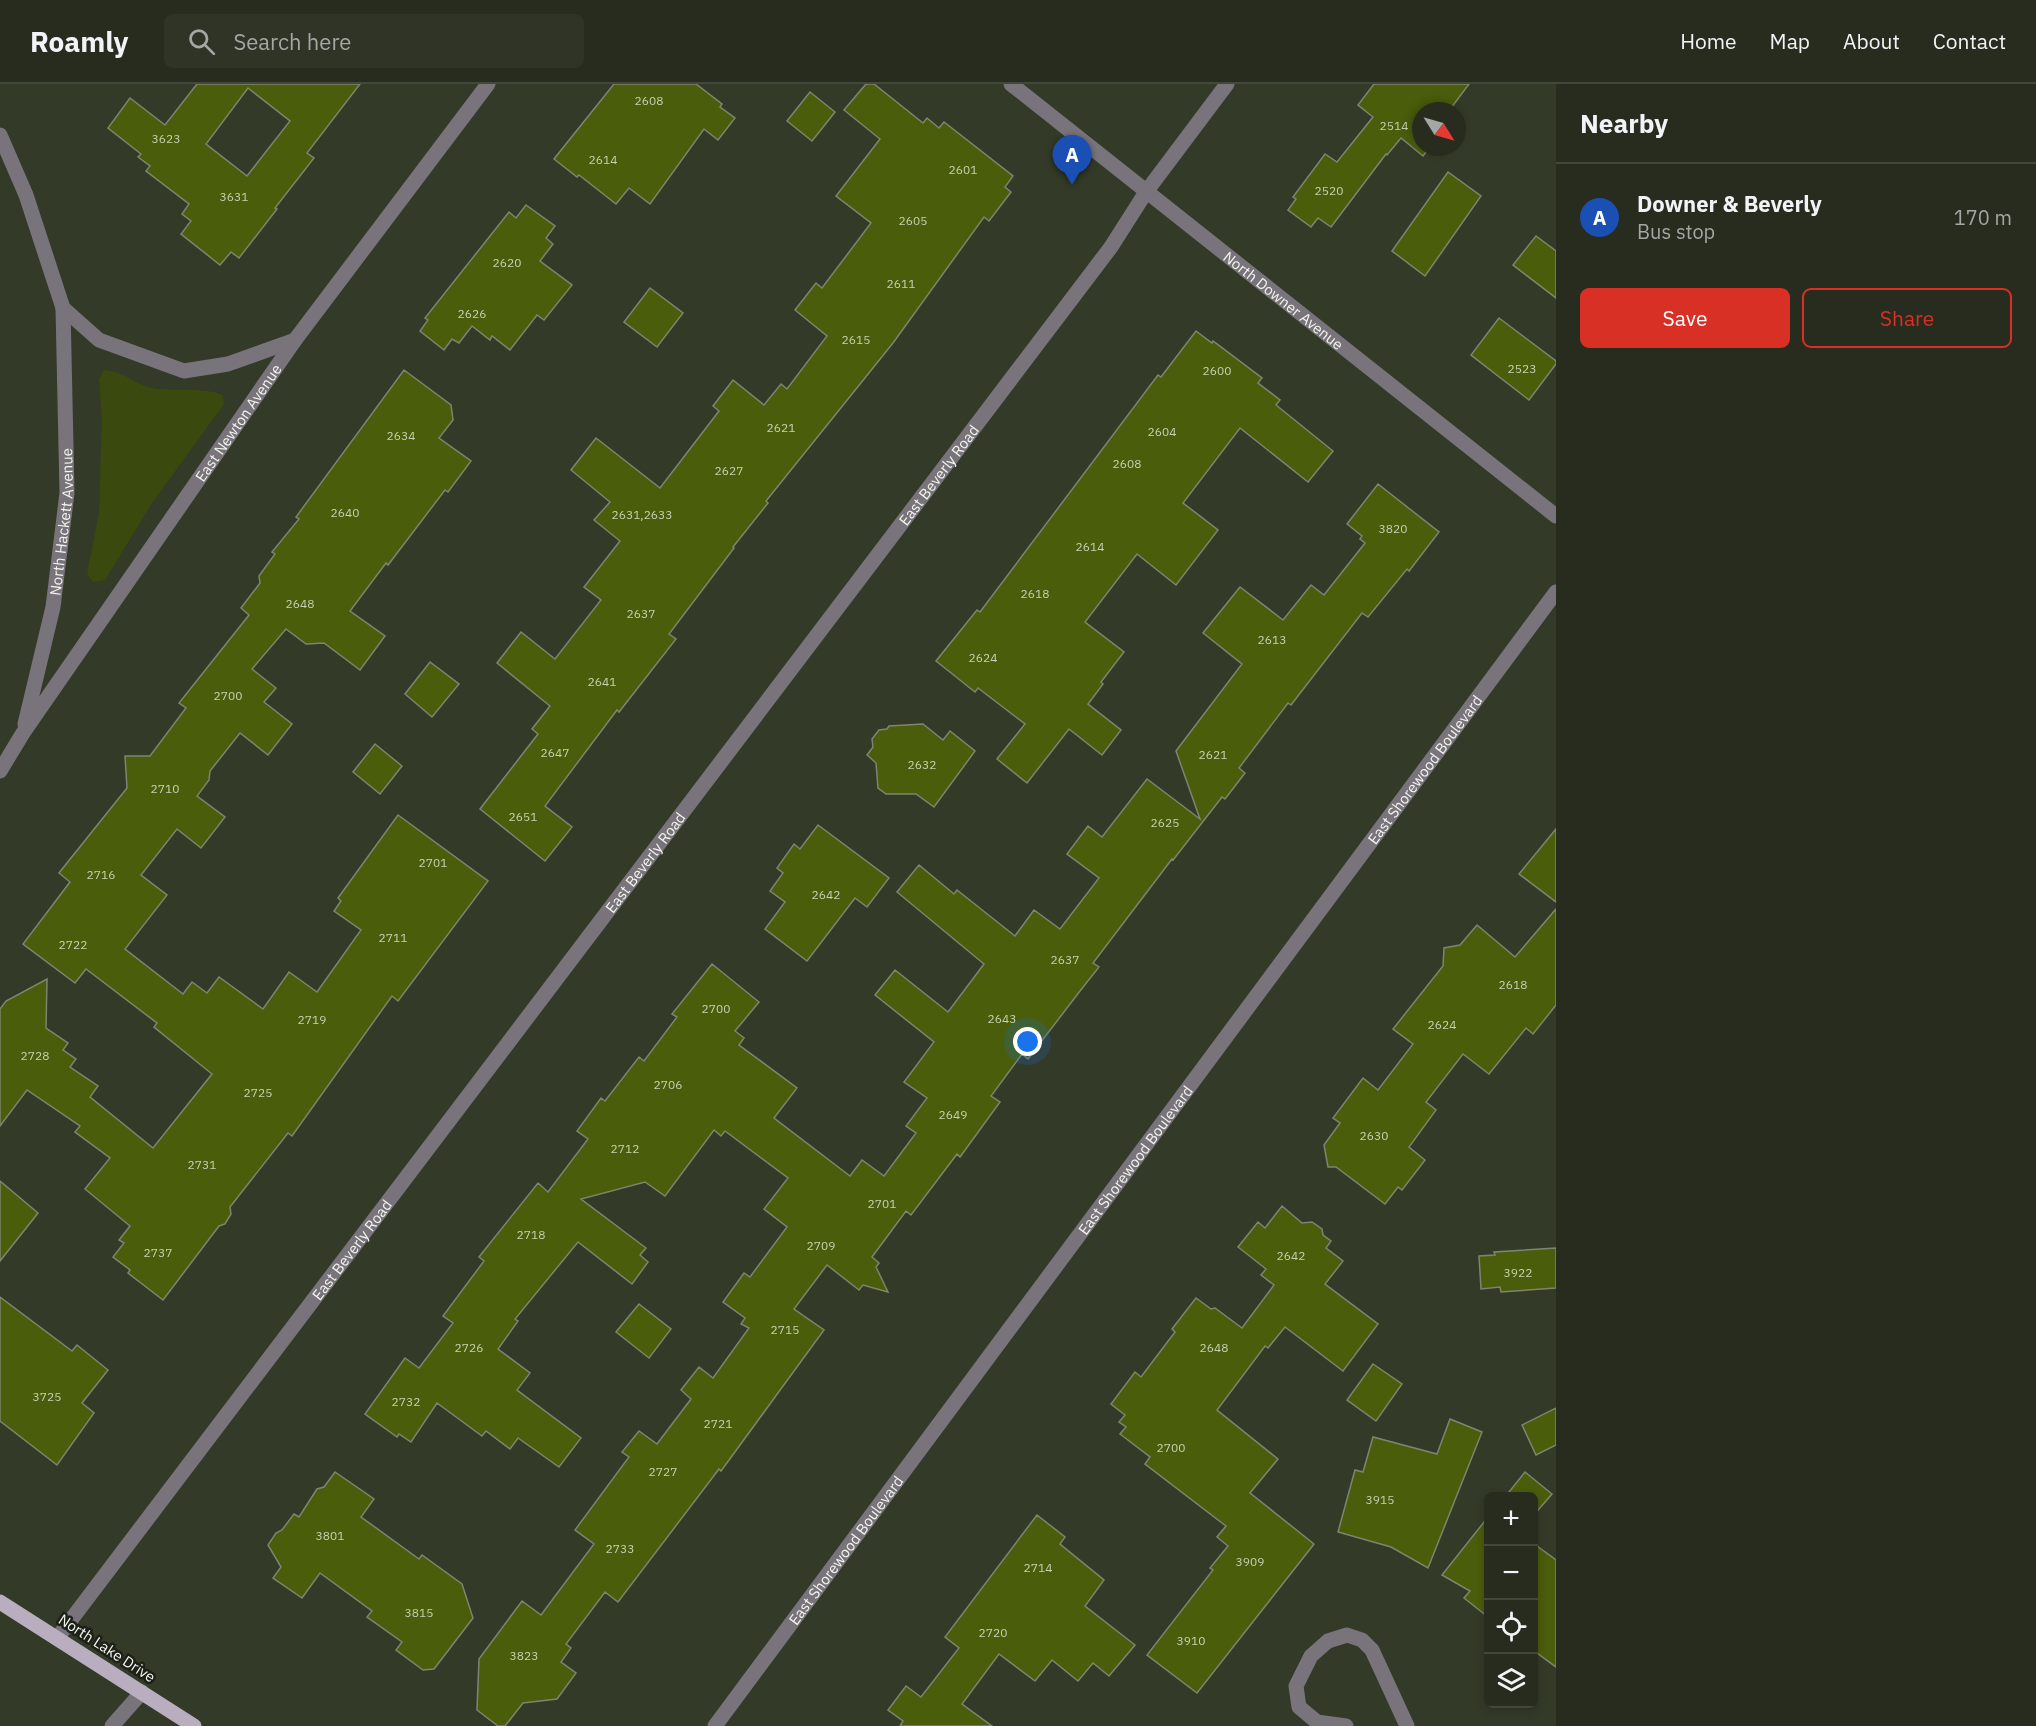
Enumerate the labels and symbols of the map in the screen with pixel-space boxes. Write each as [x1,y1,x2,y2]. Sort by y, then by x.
house number: 2608 [635,93,663,108]
north arrow [1412,102,1466,156]
house number: 2514 [1380,118,1408,133]
house number: 3623 [152,131,180,146]
pin: A [1052,135,1092,185]
house number: 2614 [589,152,617,167]
house number: 2601 [949,162,977,177]
house number: 2520 [1315,183,1343,198]
house number: 3631 [220,189,248,204]
house number: 2605 [899,213,927,228]
street label: North Downer Avenue [1220,247,1348,354]
house number: 2620 [493,255,521,270]
house number: 2611 [887,276,915,291]
house number: 2626 [458,306,486,321]
house number: 2615 [842,332,870,347]
street label: East Newton Avenue [191,360,285,485]
house number: 2523 [1508,361,1536,376]
house number: 2600 [1203,363,1231,378]
house number: 2621 [767,420,795,435]
street label: East Beverly Road [894,421,983,529]
house number: 2604 [1148,424,1176,439]
house number: 2634 [387,428,415,443]
street label: North Hackett Avenue [45,448,77,597]
house number: 2608 [1113,456,1141,471]
house number: 2627 [715,463,743,478]
house number: 2640 [331,505,359,520]
house number: 2631,2633 [612,507,672,522]
house number: 3820 [1379,521,1407,536]
house number: 2614 [1076,539,1104,554]
house number: 2618 [1021,586,1049,601]
house number: 2648 [286,596,314,611]
house number: 2637 [627,606,655,621]
house number: 2613 [1258,632,1286,647]
house number: 2624 [969,650,997,665]
house number: 2641 [588,674,616,689]
house number: 2700 [214,688,242,703]
street label: East Shorewood Boulevard [1363,691,1486,848]
house number: 2647 [541,745,569,760]
house number: 2621 [1199,747,1227,762]
house number: 2632 [908,757,936,772]
house number: 2710 [151,781,179,796]
street label: East Beverly Road [601,808,689,916]
house number: 2651 [509,809,537,824]
house number: 2625 [1151,815,1179,830]
house number: 2701 [419,855,447,870]
house number: 2716 [87,867,115,882]
house number: 2642 [812,887,840,902]
house number: 2711 [379,930,407,945]
house number: 2722 [59,937,87,952]
house number: 2637 [1051,952,1079,967]
house number: 2618 [1499,977,1527,992]
house number: 2700 [702,1001,730,1016]
house number: 2643 [988,1011,1016,1026]
house number: 2719 [298,1012,326,1027]
house number: 2624 [1428,1017,1456,1032]
your location [1013,1027,1042,1056]
house number: 2728 [21,1048,49,1063]
house number: 2706 [654,1077,682,1092]
street label: East Shorewood Boulevard [1073,1081,1196,1238]
house number: 2725 [244,1085,272,1100]
house number: 2649 [939,1107,967,1122]
house number: 2630 [1360,1128,1388,1143]
house number: 2712 [611,1141,639,1156]
house number: 2731 [188,1157,216,1172]
street label: East Beverly Road [307,1196,396,1304]
house number: 2701 [868,1196,896,1211]
house number: 2718 [517,1227,545,1242]
house number: 2709 [807,1238,835,1253]
house number: 2737 [144,1245,172,1260]
house number: 2642 [1277,1248,1305,1263]
house number: 3922 [1504,1265,1532,1280]
house number: 2715 [771,1322,799,1337]
house number: 2726 [455,1340,483,1355]
house number: 2648 [1200,1340,1228,1355]
house number: 3725 [33,1389,61,1404]
house number: 2732 [392,1394,420,1409]
house number: 2721 [704,1416,732,1431]
house number: 2700 [1157,1440,1185,1455]
house number: 2727 [649,1464,677,1479]
street label: East Shorewood Boulevard [784,1472,907,1628]
house number: 3915 [1366,1492,1394,1507]
house number: 3801 [316,1528,344,1543]
house number: 2733 [606,1541,634,1556]
house number: 3909 [1236,1554,1264,1569]
house number: 2714 [1024,1560,1052,1575]
house number: 3815 [405,1605,433,1620]
street label: North Lake Drive [55,1610,159,1686]
house number: 2720 [979,1625,1007,1640]
house number: 3910 [1177,1633,1205,1648]
house number: 3823 [510,1648,538,1663]

